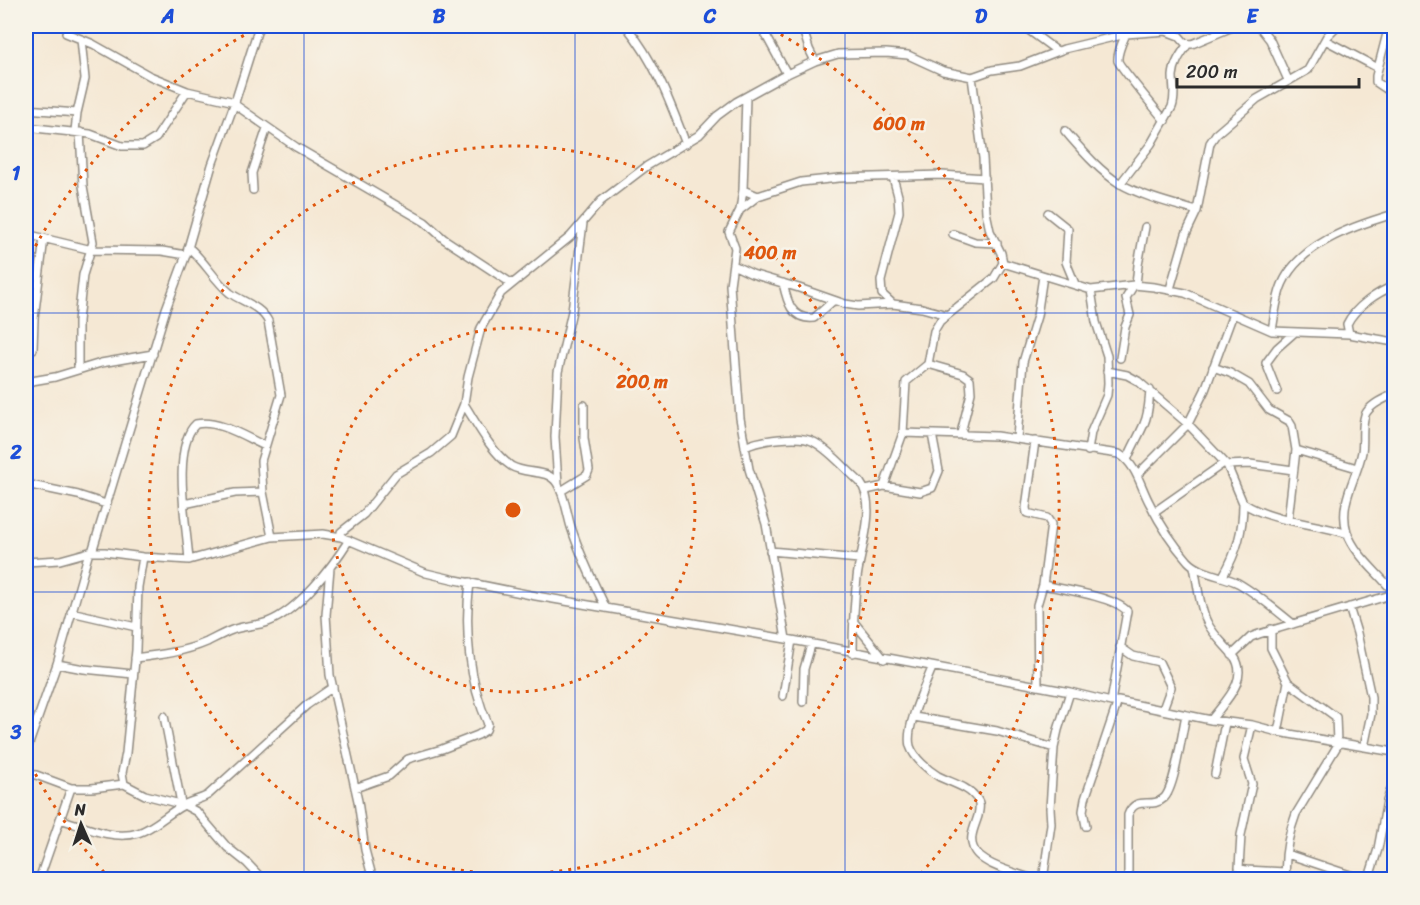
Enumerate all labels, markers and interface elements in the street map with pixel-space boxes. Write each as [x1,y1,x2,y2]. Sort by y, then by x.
text: A [160,0,175,34]
text: B [433,0,446,34]
text: C [703,0,717,34]
text: D [975,0,988,34]
text: E [1246,0,1259,34]
scale bar [1177,51,1358,89]
text: 200 m [1186,56,1238,88]
text: 600 m [872,108,925,140]
text: 1 [12,156,21,191]
text: 400 m [743,237,796,269]
text: 200 m [615,366,668,398]
text: 2 [9,435,22,470]
centre of rings [503,500,523,520]
text: 3 [10,715,22,750]
north arrow [51,794,111,854]
text: N [73,795,87,824]

